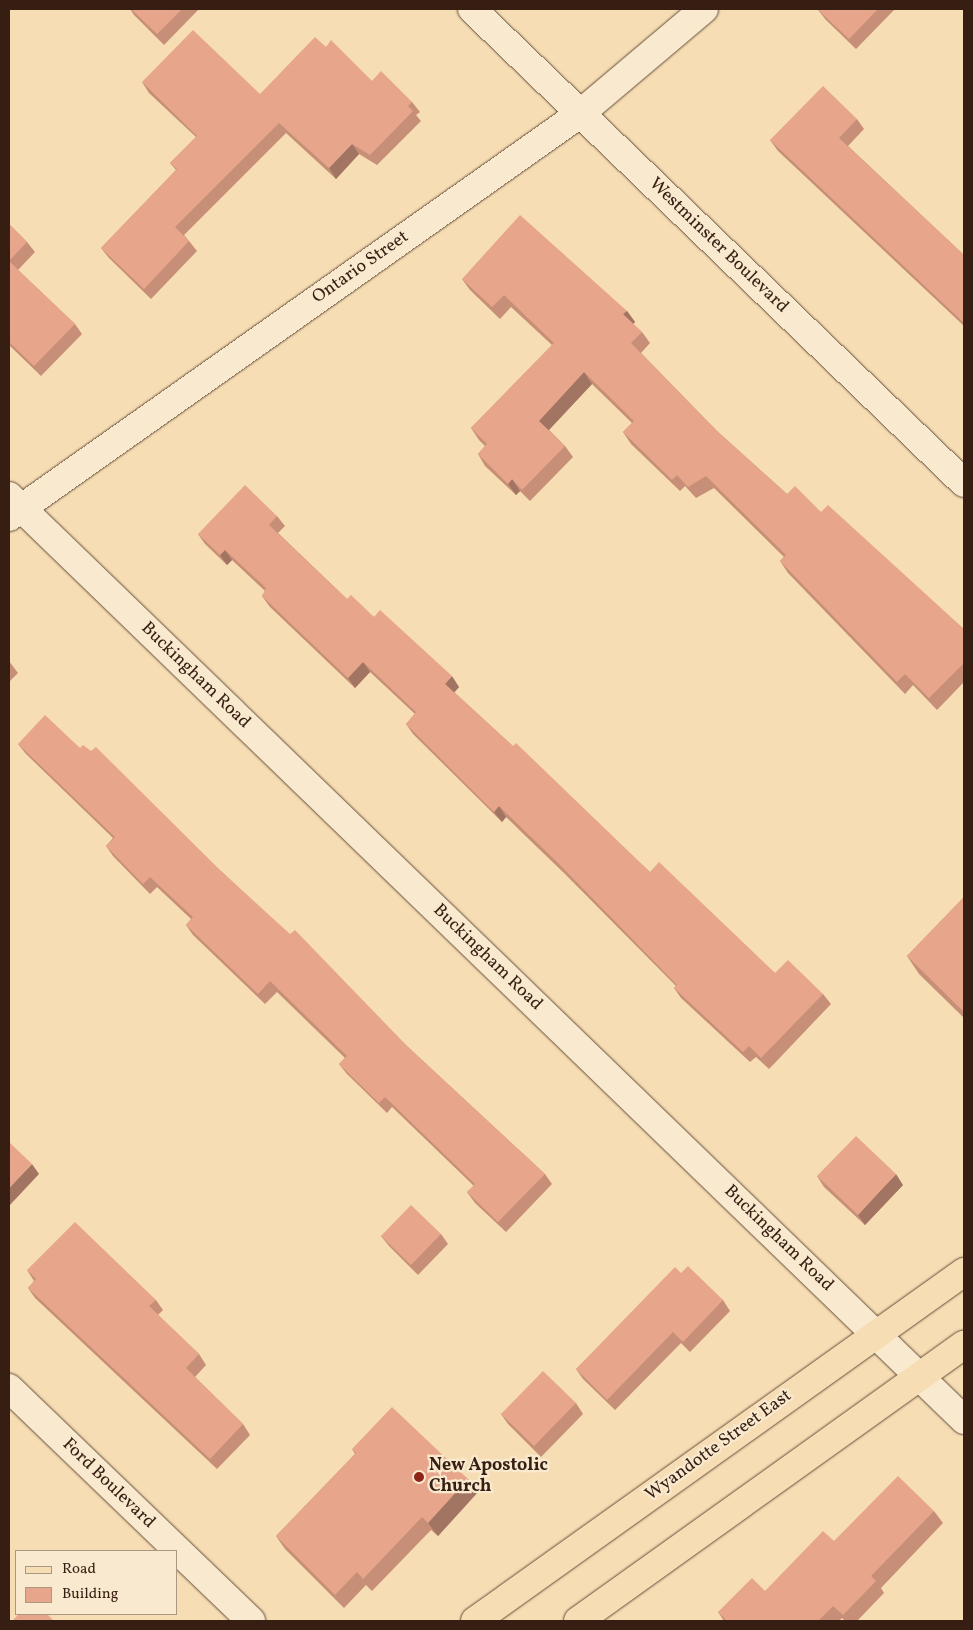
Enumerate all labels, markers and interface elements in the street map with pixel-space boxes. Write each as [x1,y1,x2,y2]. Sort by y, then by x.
street label: Westminster Boulevard [644,174,792,318]
street label: Ontario Street [309,227,413,309]
street label: Buckingham Road [136,618,254,734]
street label: Buckingham Road [428,900,546,1016]
street label: Buckingham Road [719,1181,837,1297]
street label: Wyandotte Street East [642,1386,796,1506]
street label: Ford Boulevard [57,1434,159,1534]
place label: New Apostolic Church [429,1456,548,1498]
marker: New Apostolic Church [413,1471,425,1483]
legend [15,1550,178,1615]
text: Road [62,1559,96,1580]
text: Building [62,1584,118,1605]

